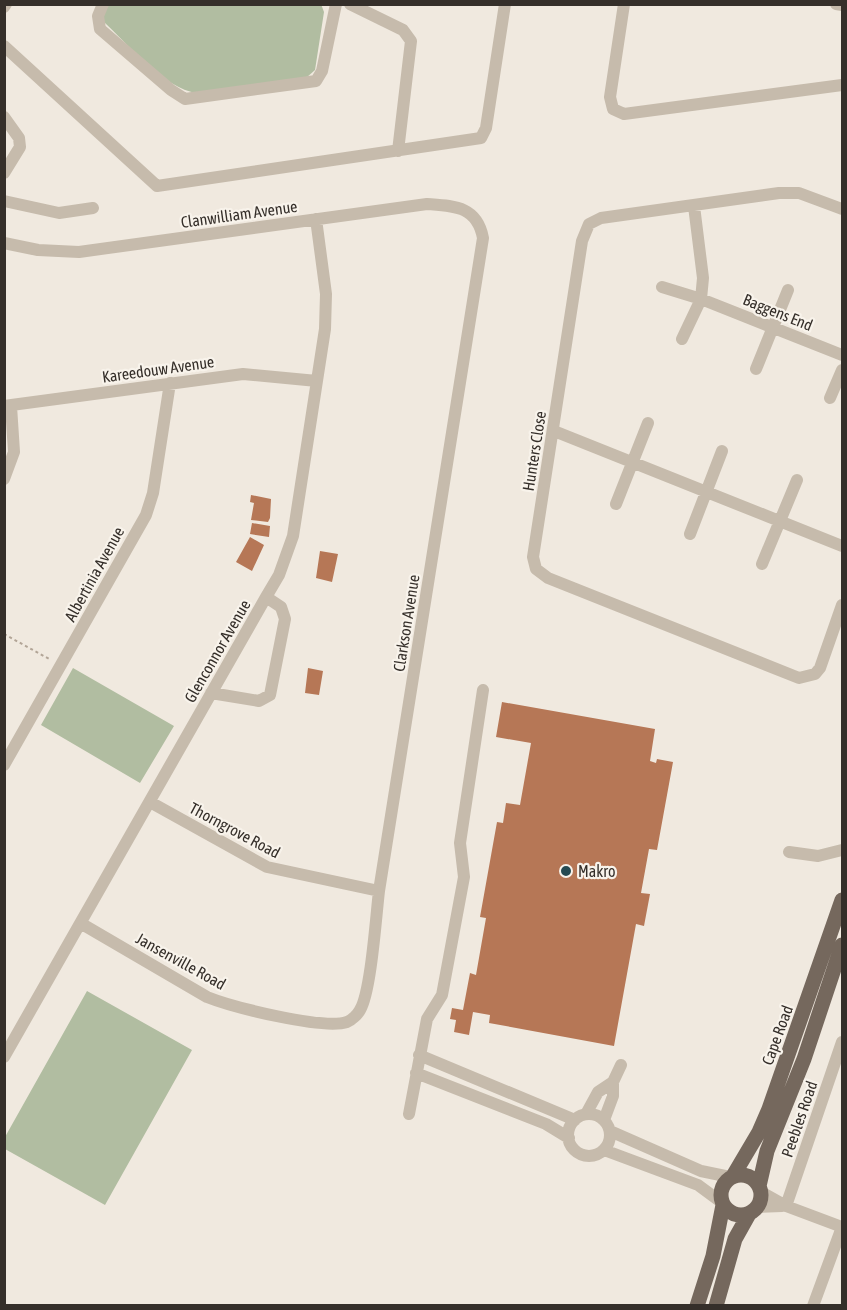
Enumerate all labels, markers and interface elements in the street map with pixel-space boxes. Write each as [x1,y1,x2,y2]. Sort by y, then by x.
street label: Clanwilliam Avenue [180,197,298,231]
street label: Baggens End [740,290,815,335]
street label: Kareedouw Avenue [101,352,215,386]
street label: Hunters Close [519,410,549,492]
street label: Albertinia Avenue [61,524,127,624]
street label: Clarkson Avenue [389,573,423,673]
street label: Glenconnor Avenue [180,597,254,705]
street label: Thorngrove Road [186,799,283,862]
place label: Makro [578,862,615,880]
marker: Makro [559,864,573,878]
street label: Jansenville Road [133,929,229,993]
street label: Cape Road [758,1003,797,1068]
street label: Peebles Road [778,1079,820,1159]

